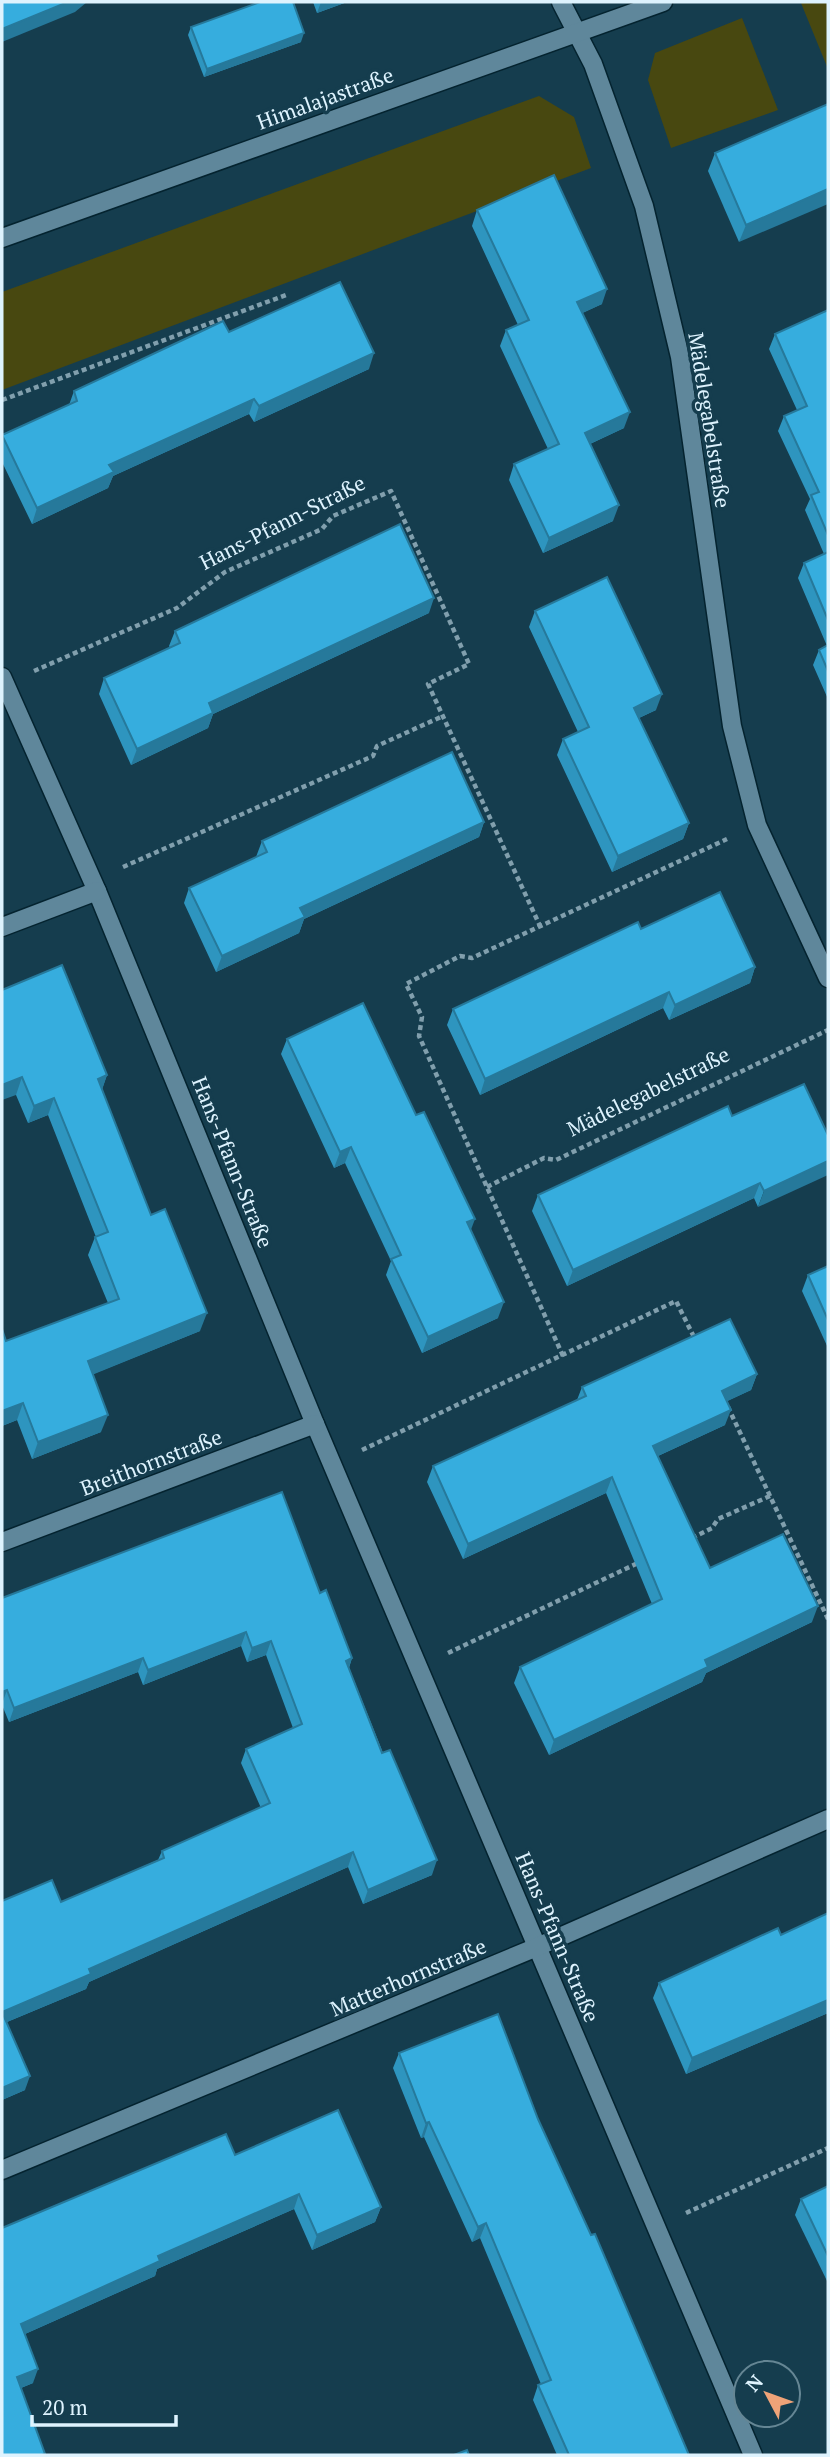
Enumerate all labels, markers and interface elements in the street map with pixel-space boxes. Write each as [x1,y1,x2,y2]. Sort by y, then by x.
street label: Himalajastraße [253,60,397,136]
street label: Mädelegabelstraße [682,330,738,510]
street label: Hans-Pfann-Straße [194,468,370,576]
street label: Mädelegabelstraße [562,1040,734,1142]
street label: Hans-Pfann-Straße [186,1072,280,1252]
street label: Breithornstraße [76,1422,226,1502]
street label: Hans-Pfann-Straße [510,1848,606,2026]
street label: Matterhornstraße [326,1931,490,2023]
north arrow [732,2359,802,2429]
text: N [740,2368,768,2396]
scale bar [32,2384,175,2428]
text: 20 m [42,2393,88,2421]

